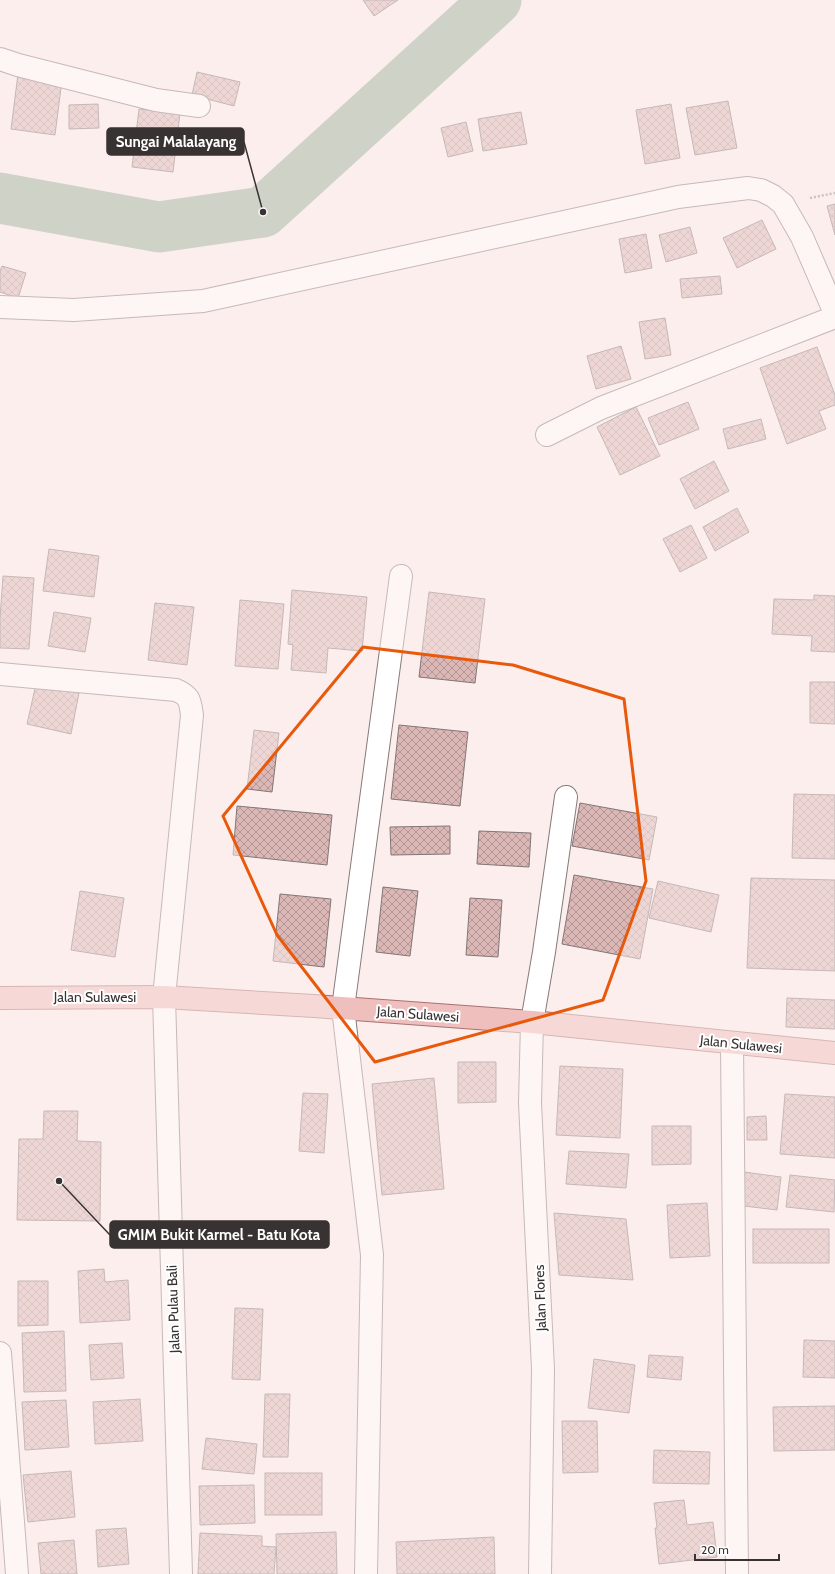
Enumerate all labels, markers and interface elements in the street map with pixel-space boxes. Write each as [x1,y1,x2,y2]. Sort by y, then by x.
callout: Sungai Malalayang [107,128,244,155]
text: Sungai Malalayang [116,133,237,151]
street label: Jalan Sulawesi [53,988,136,1006]
street label: Jalan Sulawesi [375,1002,460,1026]
street label: Jalan Sulawesi [698,1031,783,1057]
callout: GMIM Bukit Karmel - Batu Kota [110,1221,329,1248]
text: GMIM Bukit Karmel - Batu Kota [118,1226,321,1244]
street label: Jalan Flores [530,1264,550,1333]
street label: Jalan Pulau Bali [162,1265,184,1354]
scale bar [695,1536,779,1562]
text: 20 m [701,1542,729,1557]

